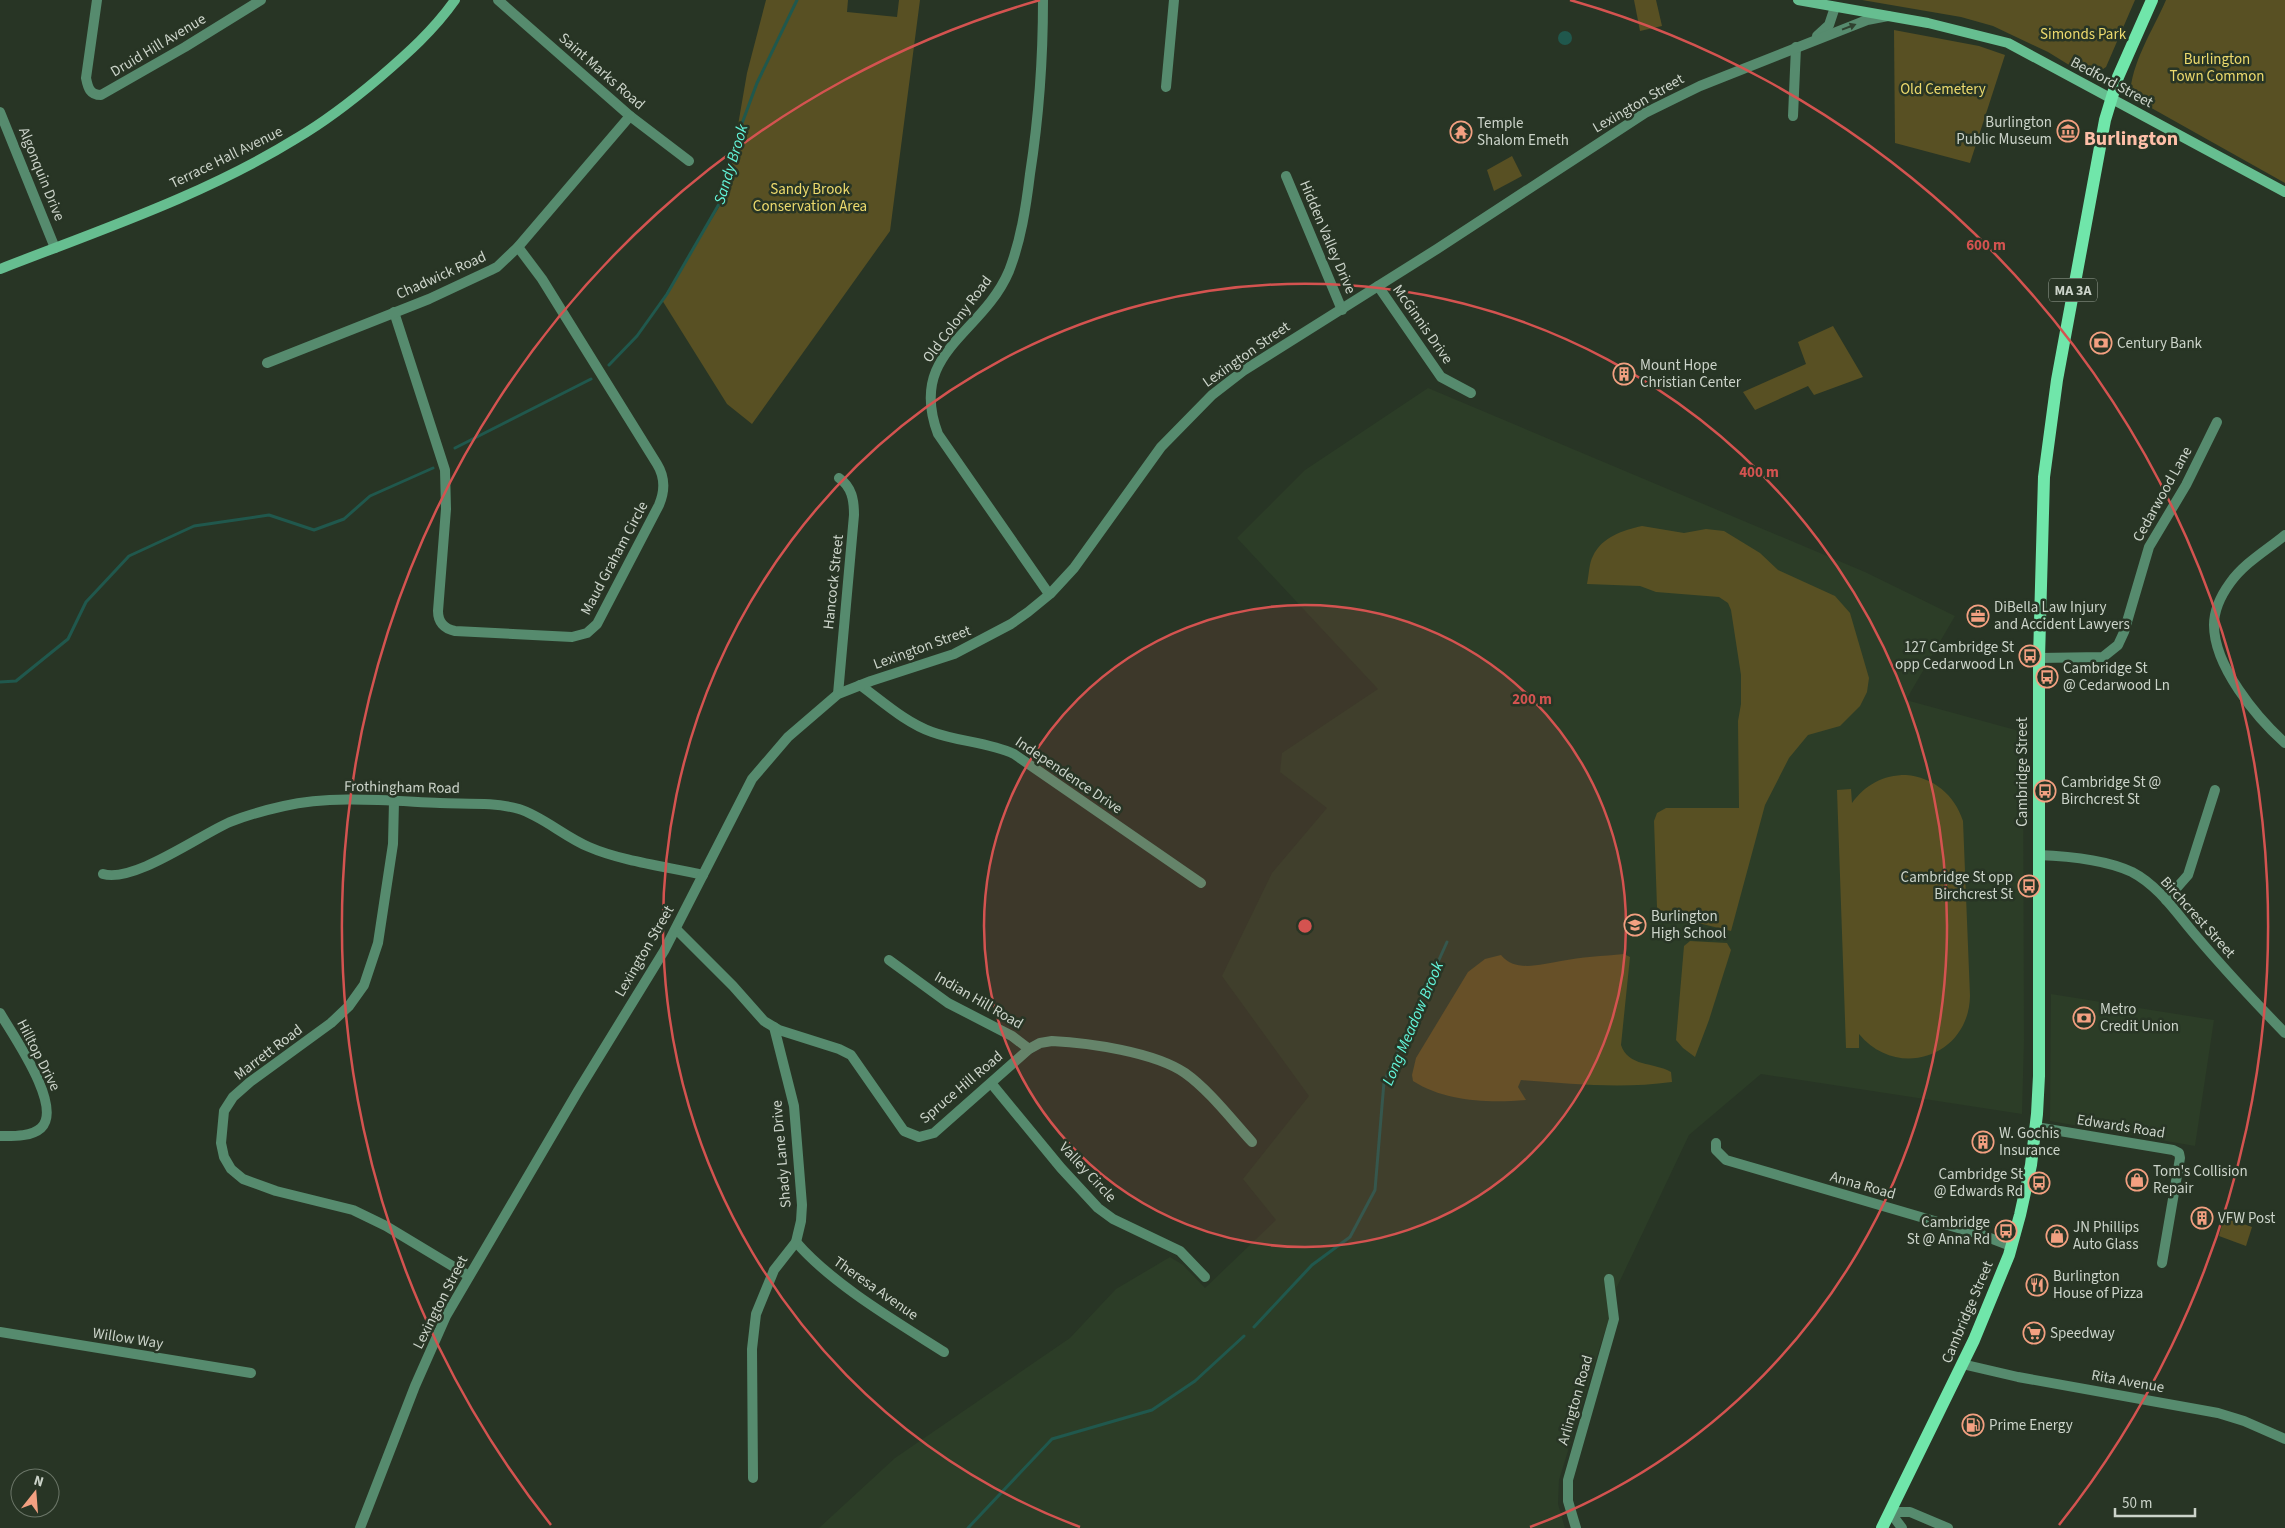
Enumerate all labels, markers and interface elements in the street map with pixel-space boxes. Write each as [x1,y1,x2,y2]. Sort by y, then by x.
street label: Druid Hill Avenue [107,9,210,82]
one-way arrow [1842,23,1857,31]
park label: Simonds Park [2040,24,2127,45]
street label: Saint Marks Road [554,28,649,115]
park label: Burlington Town Common [2169,49,2265,87]
street label: Bedford Street [2067,52,2157,113]
street label: Lexington Street [1589,69,1688,138]
park label: Old Cemetery [1900,79,1986,100]
place label: Burlington Public Museum [1956,112,2052,150]
place label: Temple Shalom Emeth [1477,113,1569,151]
museum icon: Burlington Public Museum [2056,119,2080,143]
temple icon: Temple Shalom Emeth [1449,120,1473,144]
street label: Terrace Hall Avenue [166,121,286,194]
water label: Sandy Brook [708,121,754,207]
street label: Algonquin Drive [13,124,70,224]
district label: Burlington [2084,125,2178,153]
street label: Hidden Valley Drive [1294,177,1361,297]
park label: Sandy Brook Conservation Area [753,179,867,217]
text: 600 m [1966,235,2006,256]
street label: Chadwick Road [393,246,490,305]
street label: Old Colony Road [918,271,997,367]
road number: MA 3A [2049,278,2097,302]
street label: McGinnis Drive [1387,280,1458,368]
street label: Lexington Street [1198,316,1294,392]
bank icon: Century Bank [2089,331,2113,355]
place label: Century Bank [2117,333,2203,354]
place label: Mount Hope Christian Center [1640,355,1742,393]
building icon: Mount Hope Christian Center [1612,362,1636,386]
street label: Cedarwood Lane [2128,443,2197,546]
text: 400 m [1739,462,1779,483]
street label: Maud Graham Circle [576,498,653,619]
street label: Hancock Street [818,534,849,630]
place label: DiBella Law Injury and Accident Lawyers [1994,597,2130,635]
office icon: DiBella Law Injury and Accident Lawyers [1966,604,1990,628]
street label: Lexington Street [870,620,974,675]
place label: 127 Cambridge St opp Cedarwood Ln [1895,637,2014,675]
bus stop icon: 127 Cambridge St opp Cedarwood Ln [2018,644,2042,668]
place label: Cambridge St @ Cedarwood Ln [2063,658,2170,696]
bus stop icon: Cambridge St @ Cedarwood Ln [2035,665,2059,689]
text: 200 m [1512,689,1552,710]
street label: Cambridge Street [2012,717,2033,827]
street label: Independence Drive [1011,732,1127,819]
place label: Cambridge St @ Birchcrest St [2061,772,2161,810]
street label: Frothingham Road [344,776,460,799]
bus stop icon: Cambridge St @ Birchcrest St [2033,779,2057,803]
place label: Cambridge St opp Birchcrest St [1901,867,2013,905]
street label: Birchcrest Street [2155,872,2240,963]
bus stop icon: Cambridge St opp Birchcrest St [2017,874,2041,898]
street label: Lexington Street [610,902,679,1001]
place label: Burlington High School [1651,906,1726,944]
school or university icon: Burlington High School [1623,913,1647,937]
centre of rings [1296,917,1314,935]
water label: Long Meadow Brook [1377,958,1449,1089]
street label: Indian Hill Road [931,967,1027,1034]
place label: Metro Credit Union [2100,999,2179,1037]
bank icon: Metro Credit Union [2072,1006,2096,1030]
street label: Hilltop Drive [12,1016,66,1095]
street label: Marrett Road [230,1020,307,1085]
street label: Spruce Hill Road [915,1046,1008,1129]
street label: Shady Lane Drive [766,1099,797,1209]
street label: Edwards Road [2075,1109,2167,1144]
place label: W. Gochis Insurance [1999,1123,2060,1161]
building icon: W. Gochis Insurance [1971,1130,1995,1154]
street label: Valley Circle [1054,1138,1121,1207]
place label: Tom's Collision Repair [2153,1161,2248,1199]
place label: Cambridge St @ Edwards Rd [1934,1164,2023,1202]
street label: Anna Road [1828,1166,1898,1205]
shop icon: Tom's Collision Repair [2125,1168,2149,1192]
bus stop icon: Cambridge St @ Edwards Rd [2027,1171,2051,1195]
building icon: VFW Post [2190,1206,2214,1230]
place label: VFW Post [2218,1208,2275,1229]
place label: Cambridge St @ Anna Rd [1907,1212,1990,1250]
place label: JN Phillips Auto Glass [2073,1217,2139,1255]
bus stop icon: Cambridge St @ Anna Rd [1994,1219,2018,1243]
shop icon: JN Phillips Auto Glass [2045,1224,2069,1248]
street label: Theresa Avenue [829,1251,922,1325]
street label: Lexington Street [408,1252,473,1353]
street label: Cambridge Street [1936,1258,1999,1367]
place label: Burlington House of Pizza [2053,1266,2143,1304]
restaurant icon: Burlington House of Pizza [2025,1273,2049,1297]
supermarket icon: Speedway [2022,1321,2046,1345]
street label: Willow Way [91,1323,165,1354]
place label: Speedway [2050,1323,2115,1344]
street label: Arlington Road [1553,1353,1598,1448]
street label: Rita Avenue [2090,1365,2166,1398]
fuel station icon: Prime Energy [1961,1413,1985,1437]
place label: Prime Energy [1989,1415,2073,1436]
north arrow [10,1468,60,1518]
text: N [31,1471,46,1492]
scale bar [2115,1486,2195,1518]
text: 50 m [2122,1493,2152,1514]

